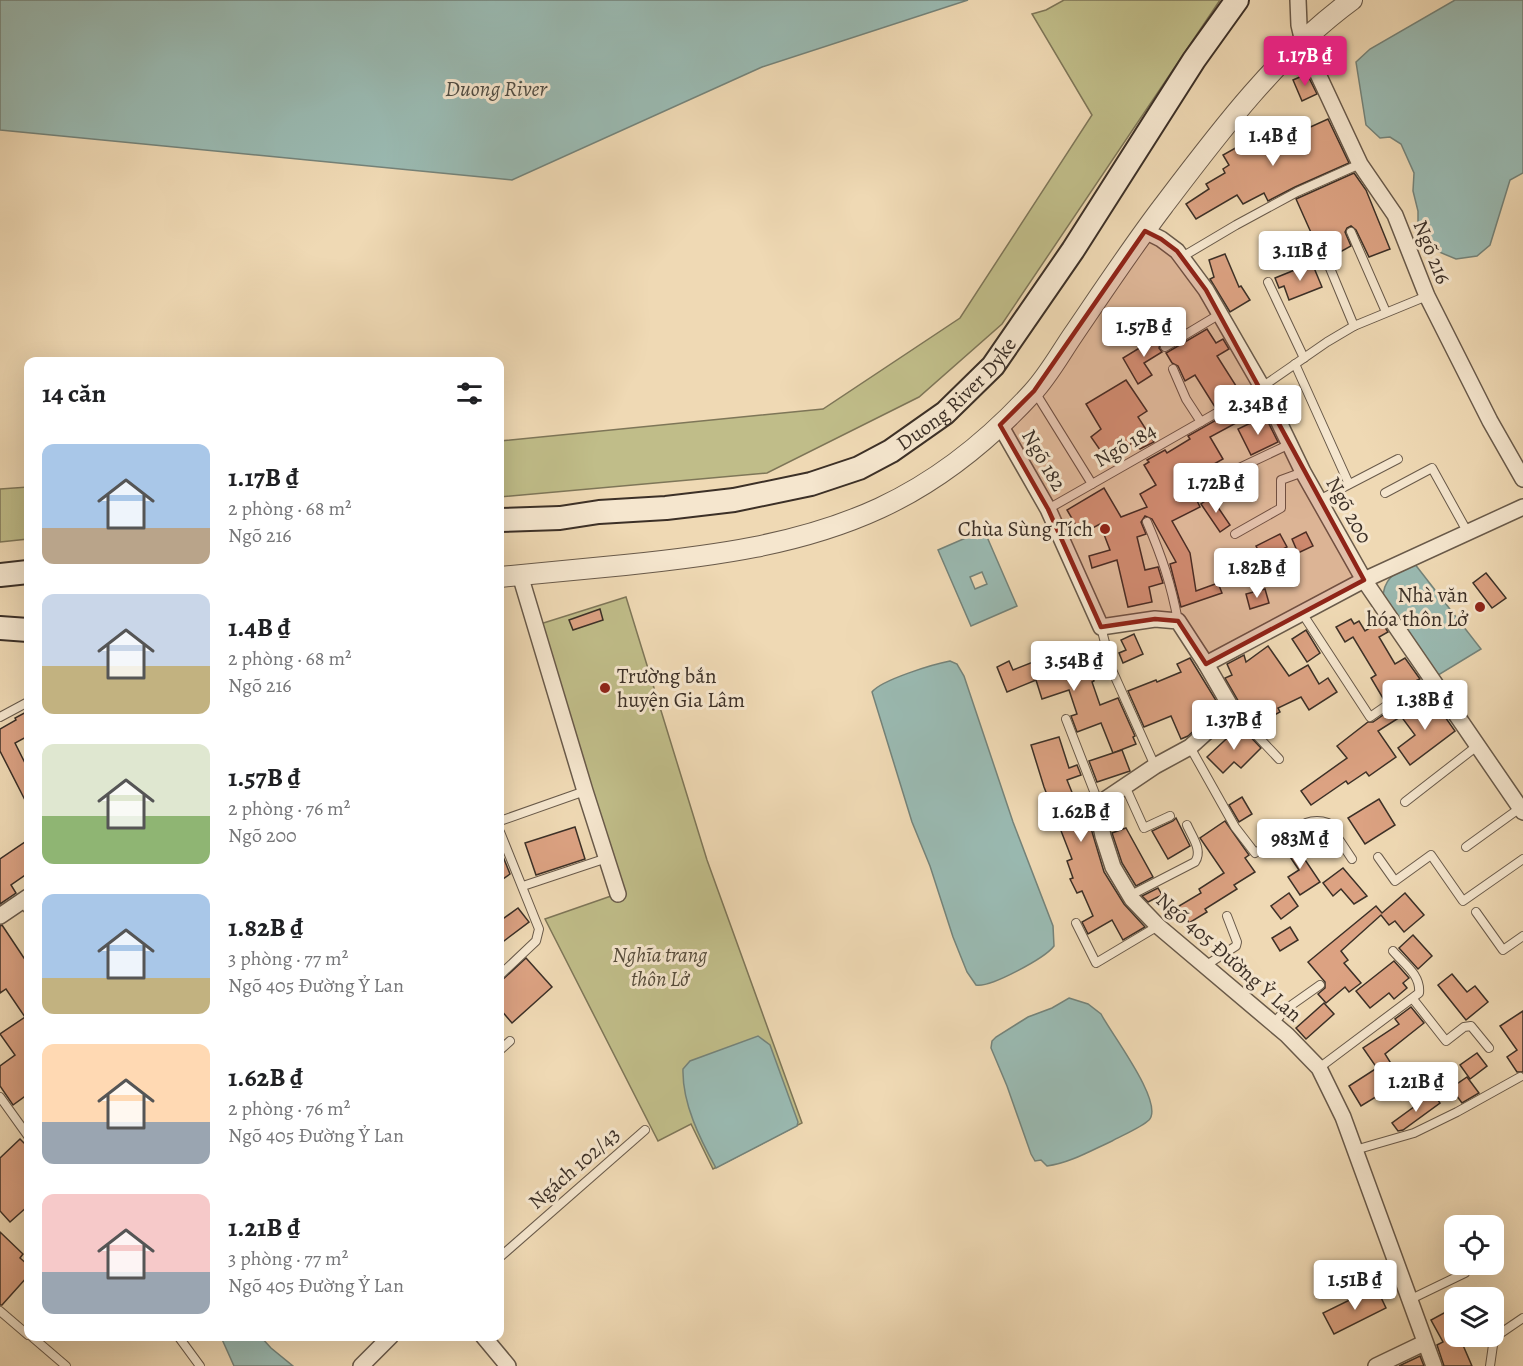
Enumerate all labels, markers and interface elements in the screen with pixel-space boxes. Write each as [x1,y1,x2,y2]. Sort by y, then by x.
pin: 1.17B ₫ [1250,36,1360,87]
text: 1.17B ₫ [1278,42,1332,69]
water label: Duong River [445,74,548,104]
pin: 1.4B ₫ [1224,116,1322,167]
text: 1.4B ₫ [1249,122,1297,149]
street label: Ngõ 216 [1407,216,1458,288]
pin: 3.11B ₫ [1245,231,1355,282]
text: 3.11B ₫ [1273,237,1327,264]
pin: 1.57B ₫ [1089,307,1199,358]
text: 1.57B ₫ [1116,313,1172,340]
street label: Duong River Dyke [891,332,1023,457]
text: 14 căn [42,376,106,411]
icon: filters [453,377,486,410]
pin: 2.34B ₫ [1203,385,1313,436]
text: 2.34B ₫ [1228,391,1288,418]
street label: Ngõ 184 [1089,416,1161,474]
street label: Ngõ 182 [1015,424,1073,496]
text: 1.17B ₫ [228,460,299,495]
pin: 1.72B ₫ [1161,463,1271,514]
icon: home [90,468,162,540]
text: 1.72B ₫ [1187,469,1245,496]
street label: Ngõ 200 [1319,472,1379,548]
text: 2 phòng · 68 m² [228,495,352,522]
place label: Chùa Sùng Tích [958,515,1093,543]
text: Ngõ 216 [228,522,292,549]
marker: Chùa Sùng Tích [1098,522,1112,536]
pin: 1.82B ₫ [1202,548,1312,599]
text: 1.82B ₫ [1228,554,1286,581]
place label: Nhà văn hóa thôn Lở [1367,581,1469,633]
marker: Nhà văn hóa thôn Lở [1473,600,1487,614]
text: 1.4B ₫ [228,610,291,645]
icon: home [90,618,162,690]
pin: 3.54B ₫ [1019,641,1129,692]
text: 2 phòng · 68 m² [228,645,352,672]
text: 3.54B ₫ [1045,647,1103,674]
place label: Trường bắn huyện Gia Lâm [617,662,745,714]
text: Ngõ 216 [228,672,292,699]
pin: 1.38B ₫ [1370,680,1480,731]
marker: Trường bắn huyện Gia Lâm [598,681,612,695]
text: 1.38B ₫ [1396,686,1454,713]
pin: 1.37B ₫ [1179,700,1289,751]
text: 1.37B ₫ [1206,706,1262,733]
text: 1.57B ₫ [228,760,301,795]
icon: home [90,768,162,840]
pin: 1.62B ₫ [1026,792,1136,843]
text: 2 phòng · 76 m² [228,795,350,822]
text: 1.62B ₫ [1052,798,1110,825]
pin: 983M ₫ [1251,819,1349,870]
text: Ngõ 200 [228,822,297,849]
text: 983M ₫ [1271,825,1329,852]
street label: Ngõ 405 Đường Ỷ Lan [1150,886,1308,1028]
text: 1.82B ₫ [228,910,304,945]
icon: home [90,918,162,990]
park label: Nghĩa trang thôn Lở [613,941,708,993]
text: 3 phòng · 77 m² [228,945,348,972]
text: Ngõ 405 Đường Ỷ Lan [228,972,404,999]
text: 1.62B ₫ [228,1060,303,1095]
pin: 1.21B ₫ [1361,1062,1471,1113]
icon: home [90,1068,162,1140]
text: 1.21B ₫ [1388,1068,1444,1095]
text: 2 phòng · 76 m² [228,1095,350,1122]
street label: Ngách 102/43 [522,1121,626,1215]
text: Ngõ 405 Đường Ỷ Lan [228,1122,404,1149]
text: 1.21B ₫ [228,1210,300,1245]
map controls [1444,1215,1504,1347]
button: locate [1444,1215,1504,1275]
icon: home [90,1218,162,1290]
text: 3 phòng · 77 m² [228,1245,348,1272]
pin: 1.51B ₫ [1300,1260,1410,1311]
text: 1.51B ₫ [1328,1266,1382,1293]
text: Ngõ 405 Đường Ỷ Lan [228,1272,404,1299]
button: layers [1444,1287,1504,1347]

